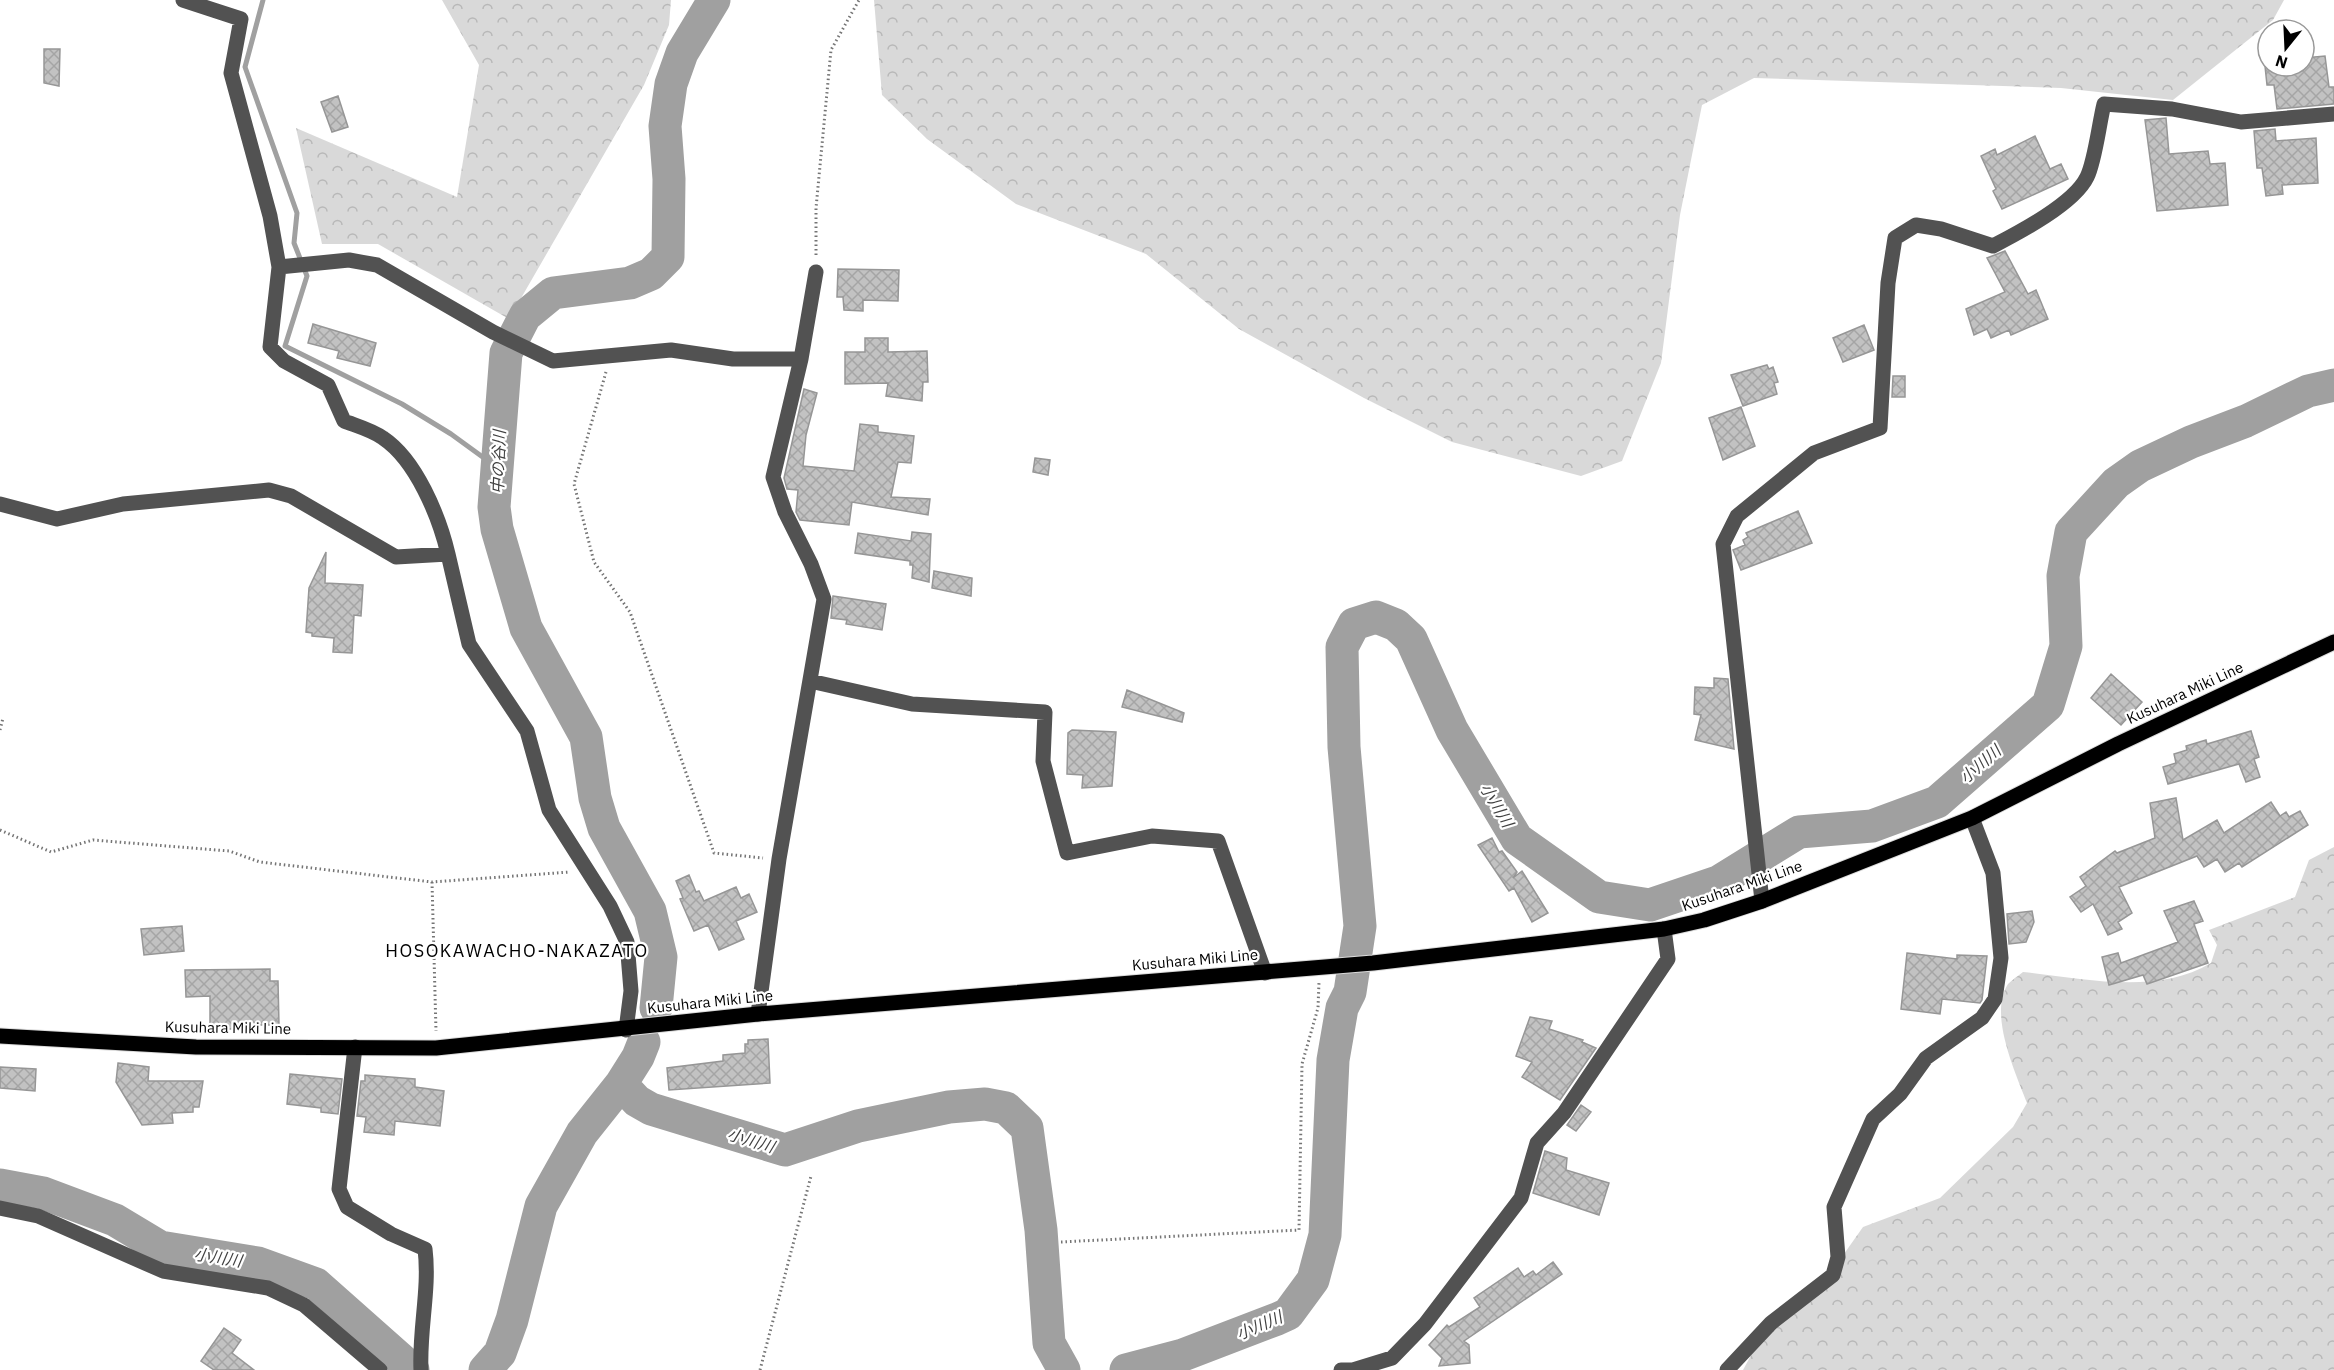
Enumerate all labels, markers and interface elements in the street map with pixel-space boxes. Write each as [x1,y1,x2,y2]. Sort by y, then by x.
north arrow [2256,18,2316,78]
text: N [2273,51,2290,74]
water label: 中の谷川 [487,428,509,494]
street label: Kusuhara Miki Line [2123,657,2246,728]
water label: 小川川 [1955,739,2006,787]
water label: 小川川 [1476,779,1519,832]
street label: Kusuhara Miki Line [1679,856,1805,915]
district label: HOSOKAWACHO-NAKAZATO [385,939,649,962]
street label: Kusuhara Miki Line [1131,945,1259,974]
street label: Kusuhara Miki Line [646,985,774,1018]
street label: Kusuhara Miki Line [165,1017,291,1038]
water label: 小川川 [725,1123,779,1157]
water label: 小川川 [193,1243,245,1271]
water label: 小川川 [1233,1306,1287,1344]

